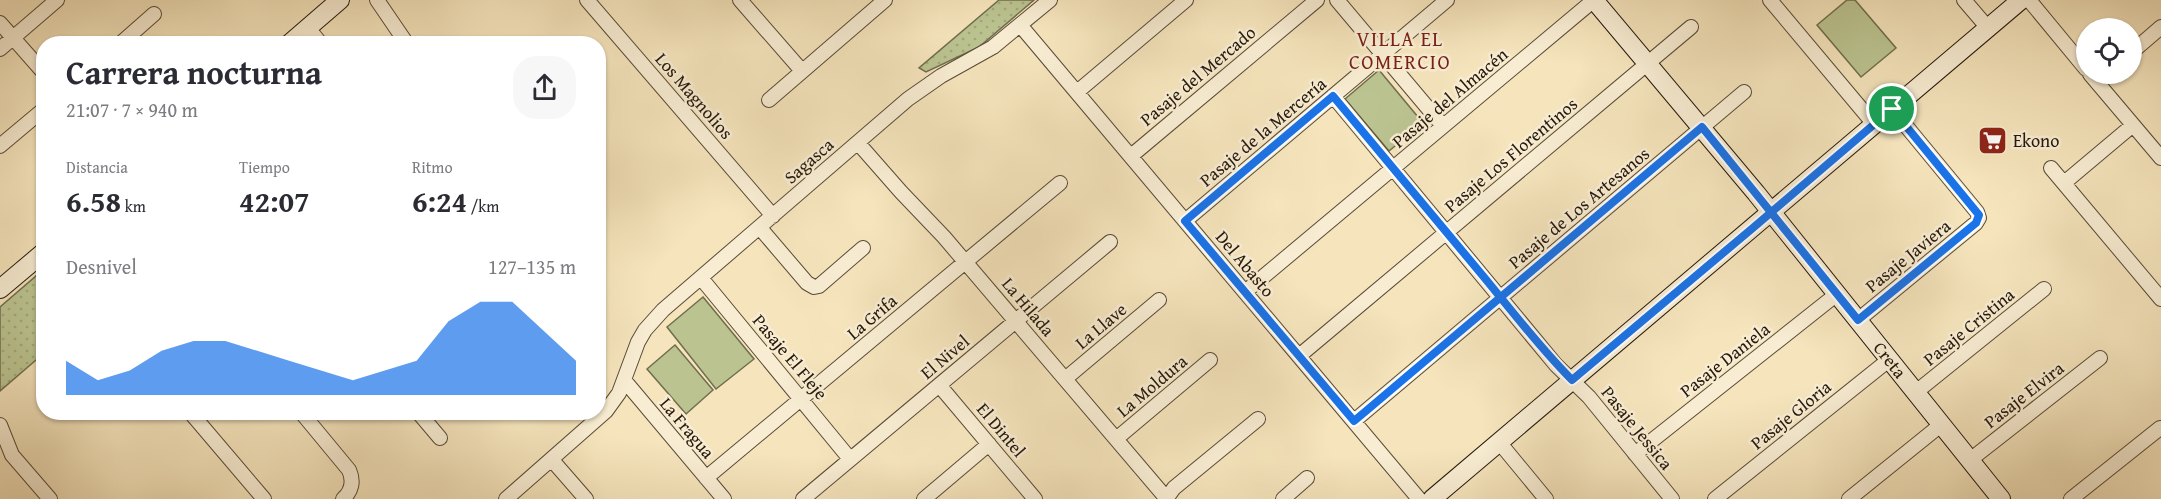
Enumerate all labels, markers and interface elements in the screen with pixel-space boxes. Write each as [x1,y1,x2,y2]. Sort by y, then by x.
map controls [2076,18,2142,84]
button: locate [2076,18,2142,84]
street label: Pasaje del Mercado [1134,19,1261,132]
district label: VILLA EL COMERCIO [1349,24,1451,76]
street label: Pasaje del Almacén [1386,41,1513,154]
street label: Los Magnolios [649,46,740,145]
text: Carrera nocturna [66,48,322,96]
button: share [513,56,576,119]
street label: Pasaje de la Mercería [1193,70,1332,193]
pin [1866,83,1917,134]
street label: Pasaje Los Florentinos [1438,91,1583,219]
icon: arrive [1875,92,1908,125]
text: 21:07 · 7 × 940 m [66,95,198,124]
supermarket icon: Ekono [1976,125,2008,157]
place label: Ekono [2013,127,2059,154]
street label: Sagasca [778,131,840,190]
street label: Pasaje de Los Artesanos [1502,140,1655,275]
text: Distancia [66,155,128,179]
text: Tiempo [239,155,290,179]
text: Ritmo [412,155,453,179]
text: 6.58 [66,179,121,223]
text: 42:07 [239,179,310,223]
text: 6:24 [412,179,467,223]
text: km [121,194,146,218]
text: /km [467,194,499,218]
street label: Pasaje Javiera [1859,212,1957,299]
street label: Del Abasto [1209,224,1281,303]
text: Desnivel [66,252,137,281]
text: 127–135 m [488,252,576,281]
street label: La Hilada [996,271,1062,343]
street label: Pasaje Cristina [1917,281,2020,372]
street label: La Grifa [841,287,903,346]
street label: La Llave [1069,296,1132,355]
street label: Pasaje El Fleje [746,308,834,405]
street label: Pasaje Daniela [1674,316,1776,403]
street label: El Nivel [914,328,975,385]
street label: Creta [1867,336,1914,384]
street label: La Moldura [1110,348,1193,423]
street label: Pasaje Elvira [1978,354,2070,434]
street label: Pasaje Gloria [1745,373,1837,456]
street label: Pasaje Jessica [1595,380,1680,476]
street label: La Fragua [654,391,721,465]
street label: El Dintel [970,396,1032,463]

